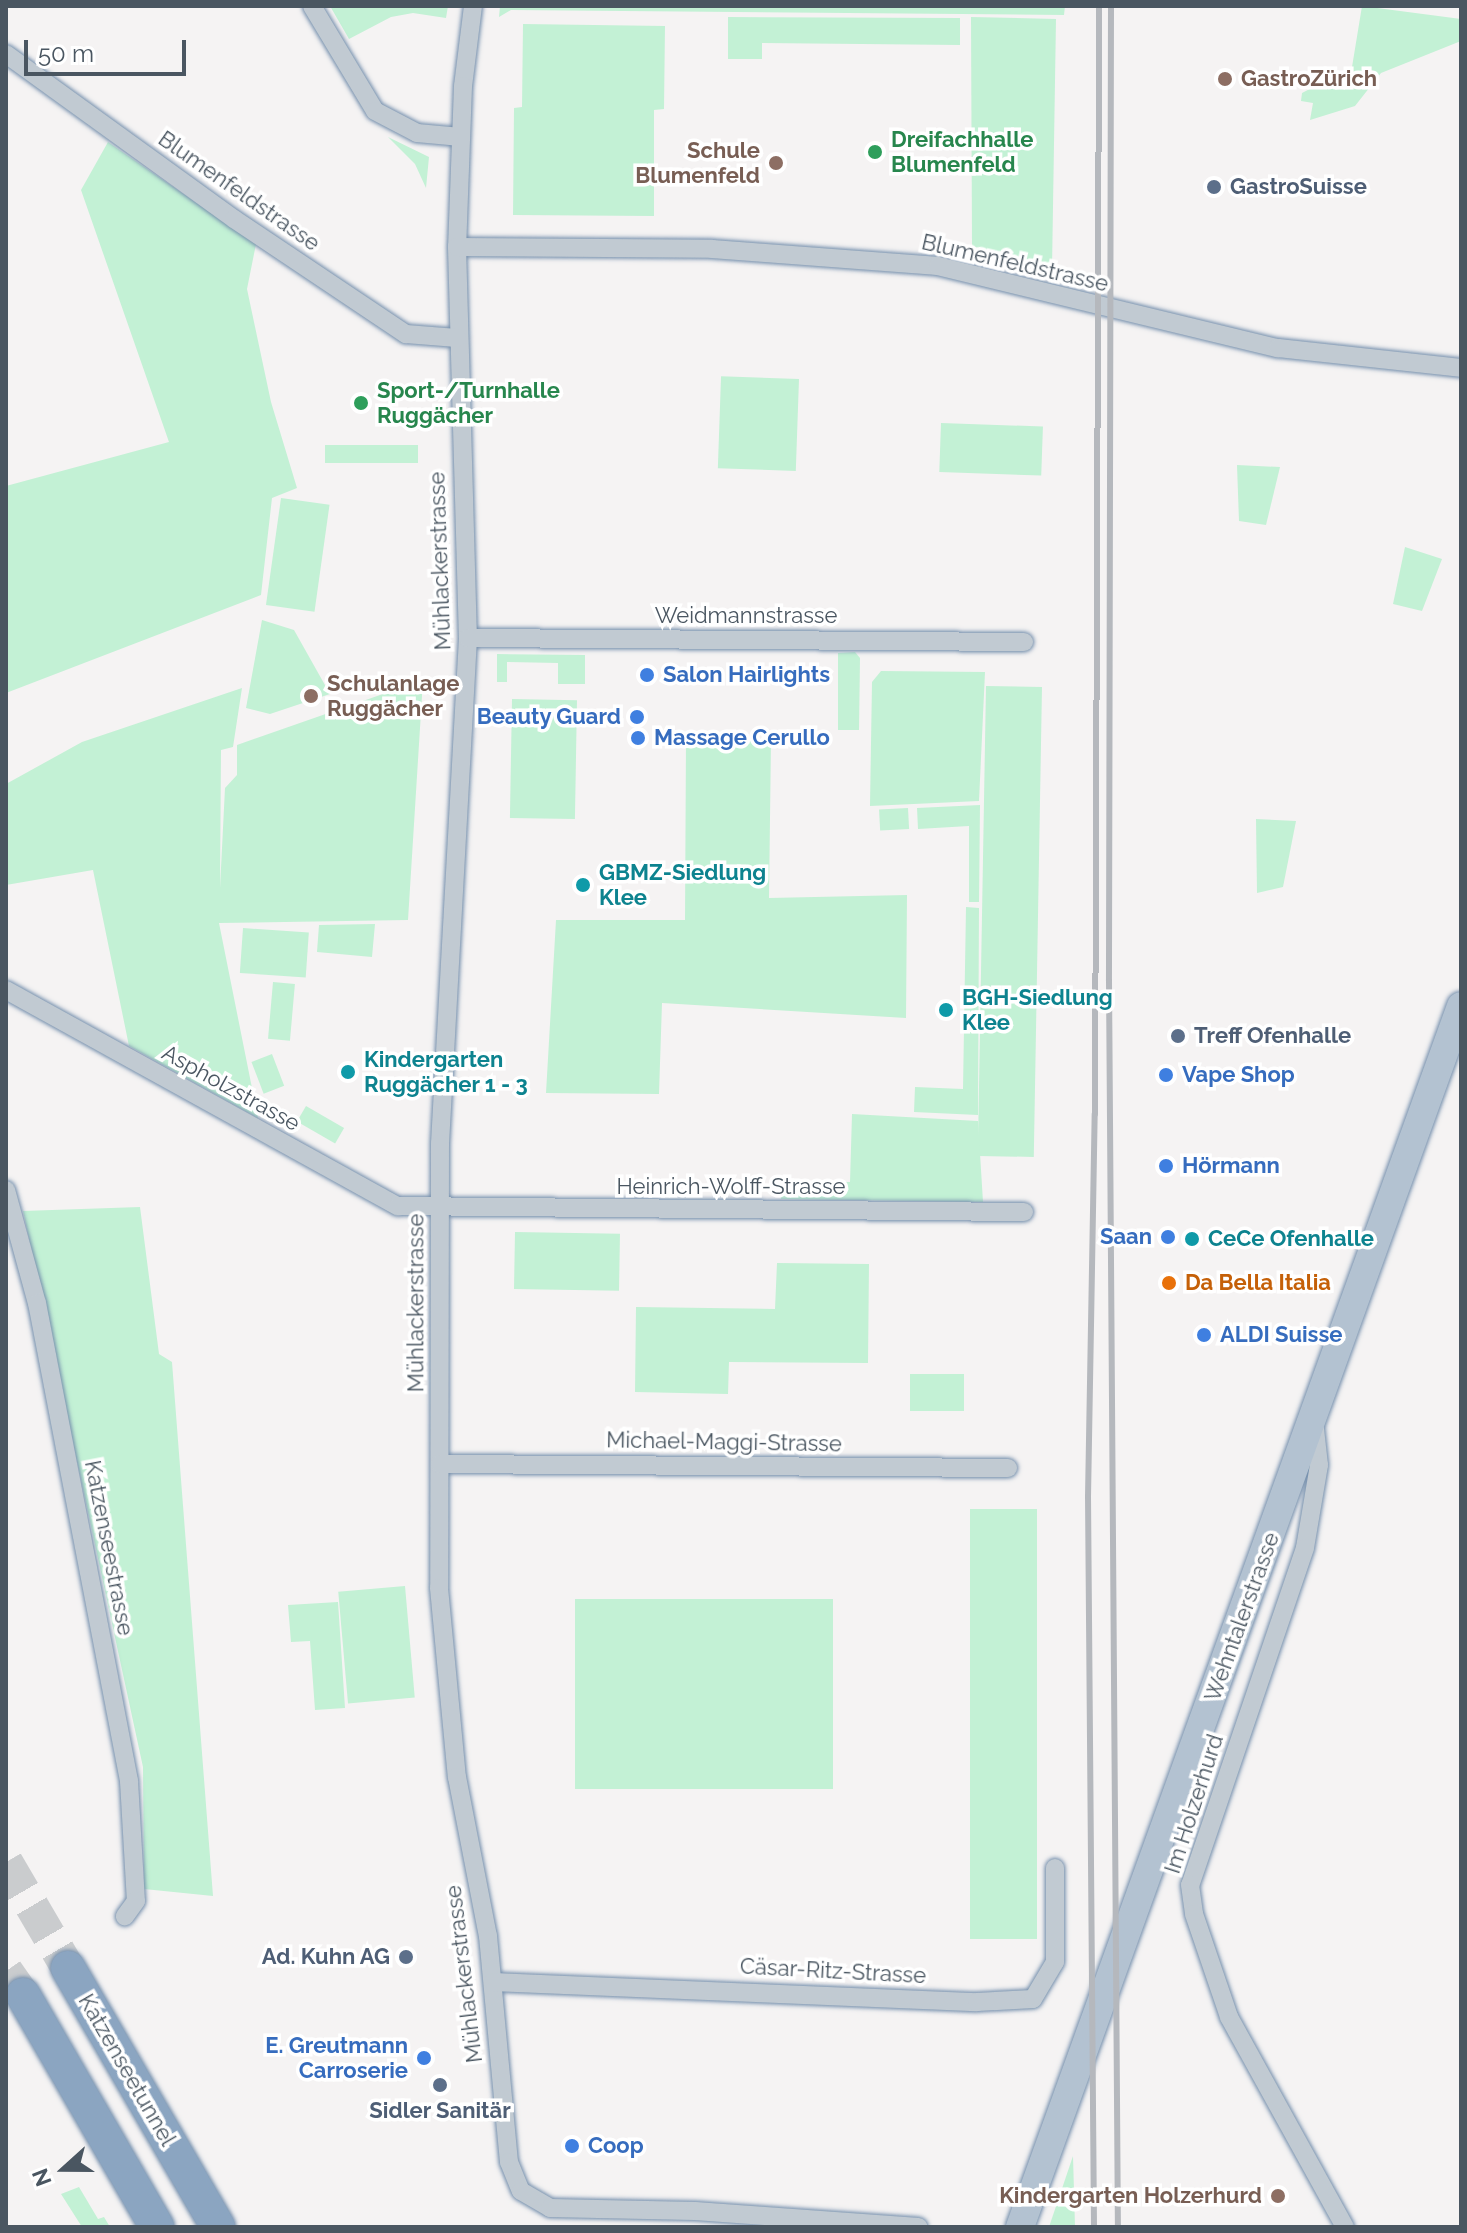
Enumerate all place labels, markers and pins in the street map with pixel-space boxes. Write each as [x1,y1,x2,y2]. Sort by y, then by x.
place label: GastroZürich [1241,66,1377,92]
marker: GastroZürich [1216,70,1234,88]
place label: Dreifachhalle Blumenfeld [891,126,1033,178]
place label: Schule Blumenfeld [635,137,760,188]
marker: Dreifachhalle Blumenfeld [866,143,884,161]
marker: Schule Blumenfeld [767,154,785,172]
place label: GastroSuisse [1230,174,1367,200]
marker: GastroSuisse [1205,178,1223,196]
place label: Sport-/Turnhalle Ruggächer [377,377,560,428]
marker: Sport-/Turnhalle Ruggächer [352,394,370,412]
place label: Salon Hairlights [663,662,830,688]
marker: Salon Hairlights [638,666,656,684]
place label: Schulanlage Ruggächer [327,670,459,722]
marker: Schulanlage Ruggächer [302,687,320,705]
place label: Beauty Guard [476,704,621,730]
marker: Beauty Guard [628,708,646,726]
place label: Massage Cerullo [654,725,830,751]
marker: Massage Cerullo [629,729,647,747]
place label: GBMZ-Siedlung Klee [599,859,766,910]
marker: GBMZ-Siedlung Klee [574,876,592,894]
place label: BGH-Siedlung Klee [962,984,1113,1036]
marker: BGH-Siedlung Klee [937,1001,955,1019]
place label: Treff Ofenhalle [1194,1023,1352,1049]
marker: Treff Ofenhalle [1169,1027,1187,1045]
place label: Kindergarten Ruggächer 1 - 3 [364,1046,528,1098]
place label: Vape Shop [1182,1062,1295,1088]
marker: Kindergarten Ruggächer 1 - 3 [339,1063,357,1081]
marker: Vape Shop [1157,1066,1175,1084]
place label: Hörmann [1182,1153,1280,1179]
marker: Hörmann [1157,1157,1175,1175]
place label: Saan [1100,1224,1152,1250]
place label: CeCe Ofenhalle [1208,1226,1374,1252]
marker: Saan [1159,1228,1177,1246]
marker: CeCe Ofenhalle [1183,1230,1201,1248]
place label: Da Bella Italia [1185,1270,1331,1296]
marker: Da Bella Italia [1160,1274,1178,1292]
place label: ALDI Suisse [1220,1322,1343,1348]
marker: ALDI Suisse [1195,1326,1213,1344]
place label: Ad. Kuhn AG [261,1944,390,1970]
marker: Ad. Kuhn AG [397,1948,415,1966]
place label: E. Greutmann Carroserie [265,2032,408,2084]
marker: E. Greutmann Carroserie [415,2049,433,2067]
marker: Sidler Sanitär [431,2076,449,2094]
place label: Sidler Sanitär [369,2098,511,2124]
place label: Coop [588,2133,644,2159]
marker: Coop [563,2137,581,2155]
place label: Kindergarten Holzerhurd [999,2183,1262,2209]
marker: Kindergarten Holzerhurd [1269,2187,1287,2205]

